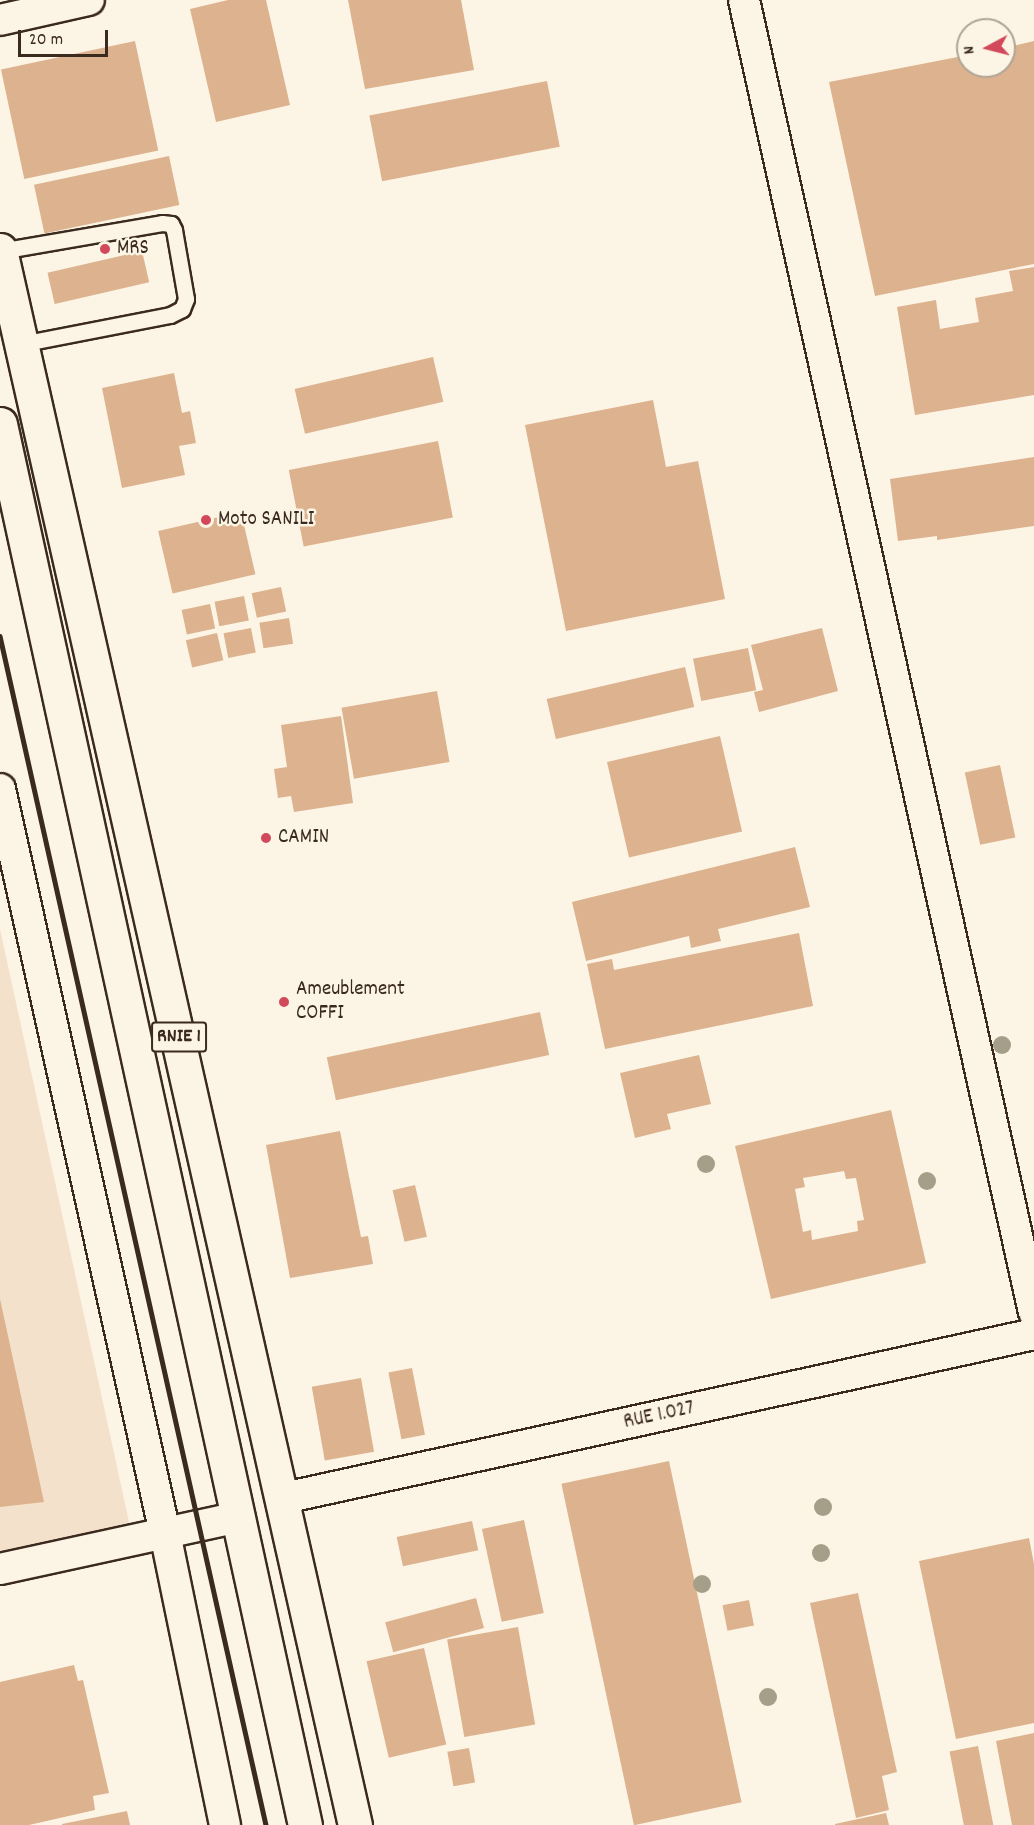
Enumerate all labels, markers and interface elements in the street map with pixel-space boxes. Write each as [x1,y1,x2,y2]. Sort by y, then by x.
scale bar [21,18,111,56]
north arrow [956,18,1016,78]
text: 20 m [29,28,63,53]
text: N [958,45,982,55]
place label: MRS [117,236,149,262]
marker: MRS [98,242,112,256]
place label: Moto SANILI [218,507,314,533]
marker: Moto SANILI [199,513,213,527]
place label: CAMIN [278,825,329,851]
marker: CAMIN [259,831,273,845]
place label: Ameublement COFFI [296,977,405,1027]
marker: Ameublement COFFI [277,995,291,1009]
road number: RNIE 1 [150,1020,207,1054]
street label: RUE 1.027 [621,1396,697,1436]

